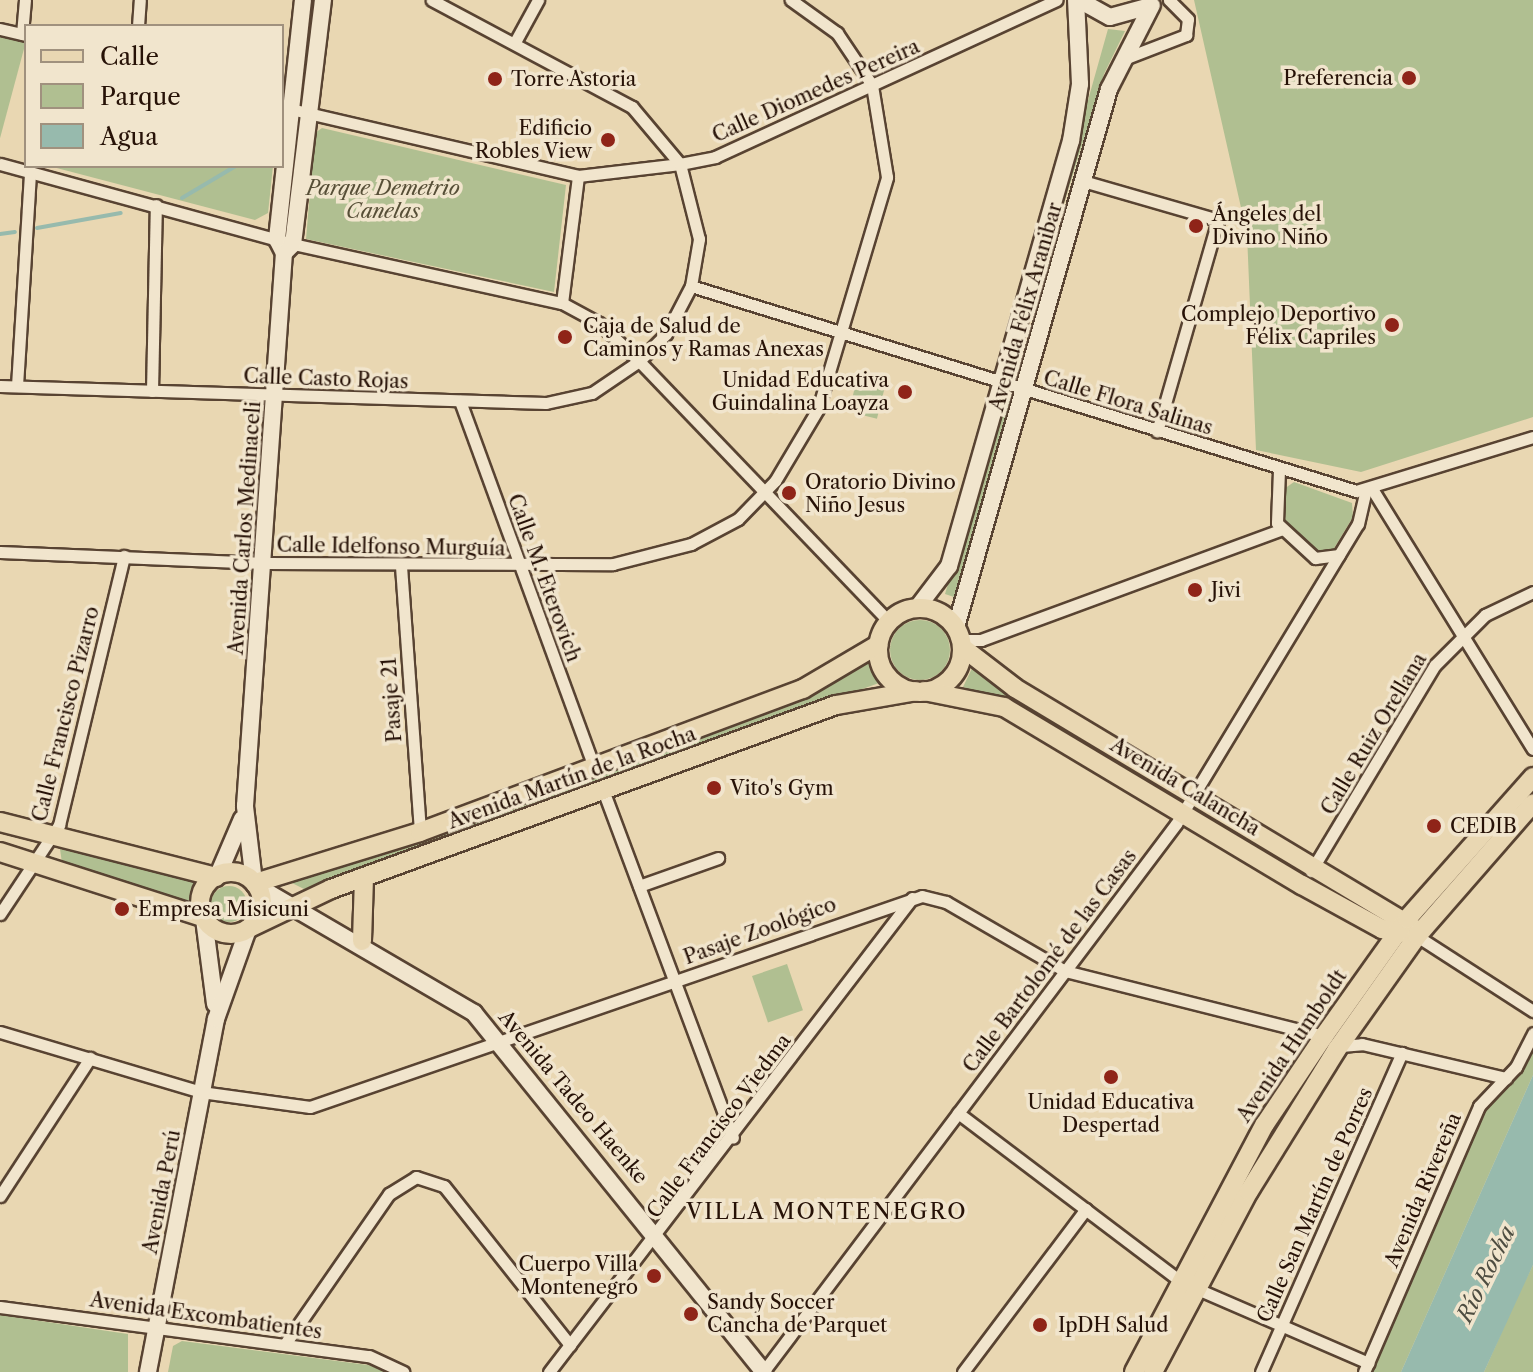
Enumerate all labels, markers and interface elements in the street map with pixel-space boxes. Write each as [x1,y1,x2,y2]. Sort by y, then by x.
legend [24,24,284,168]
street label: Calle Diomedes Pereira [709,34,923,148]
text: Calle [100,42,159,71]
place label: Preferencia [1283,66,1393,90]
place label: Torre Astoria [511,67,637,91]
marker: Preferencia [1400,69,1418,87]
marker: Torre Astoria [486,70,504,88]
text: Parque [100,82,181,111]
place label: Edificio Robles View [474,116,592,163]
text: Agua [100,122,158,151]
marker: Edificio Robles View [599,131,617,149]
park label: Parque Demetrio Canelas [306,176,460,223]
street label: Avenida Félix Aranibar [984,199,1068,415]
place label: Ángeles del Divino Niño [1212,202,1328,249]
marker: Ángeles del Divino Niño [1187,217,1205,235]
place label: Complejo Deportivo Félix Capriles [1181,302,1376,349]
place label: Caja de Salud de Caminos y Ramas Anexas [583,314,826,361]
marker: Complejo Deportivo Félix Capriles [1383,316,1401,334]
marker: Caja de Salud de Caminos y Ramas Anexas [554,326,576,348]
street label: Calle Casto Rojas [243,364,409,394]
street label: Calle Flora Salinas [1040,366,1216,440]
place label: Unidad Educativa Guindalina Loayza [711,368,889,415]
marker: Unidad Educativa Guindalina Loayza [896,383,914,401]
street label: Avenida Carlos Medinaceli [224,400,266,656]
place label: Oratorio Divino Niño Jesus [805,470,956,517]
marker: Oratorio Divino Niño Jesus [780,484,798,502]
street label: Calle M. Eterovich [502,491,586,665]
street label: Calle Idelfonso Murguía [276,533,506,561]
place label: Jivi [1211,578,1241,602]
marker: Jivi [1186,581,1204,599]
street label: Calle Francisco Pizarro [28,604,104,824]
street label: Calle Ruiz Orellana [1316,649,1432,819]
street label: Pasaje 21 [377,657,407,743]
street label: Avenida Martín de la Rocha [445,722,699,834]
street label: Avenida Calancha [1106,733,1264,841]
place label: Vito's Gym [730,776,833,800]
marker: Vito's Gym [705,779,723,797]
place label: CEDIB [1450,814,1517,838]
marker: CEDIB [1425,817,1443,835]
street label: Calle Bartolomé de las Casas [958,845,1142,1077]
street label: Pasaje Zoológico [680,892,840,970]
place label: Empresa Misicuni [138,897,309,921]
marker: Empresa Misicuni [113,900,131,918]
street label: Avenida Humboldt [1232,965,1352,1127]
street label: Avenida Tadeo Haenke [493,1005,653,1189]
street label: Calle Francisco Viedma [642,1029,796,1223]
marker: Unidad Educativa Despertad [1102,1068,1120,1086]
street label: Calle San Martín de Porres [1252,1084,1378,1326]
place label: Unidad Educativa Despertad [1028,1090,1194,1137]
street label: Avenida Rivereña [1380,1109,1466,1271]
street label: Avenida Perú [138,1128,186,1256]
district label: VILLA MONTENEGRO [686,1199,968,1225]
water label: Río Rocha [1451,1221,1521,1327]
place label: Cuerpo Villa Montenegro [518,1252,638,1299]
marker: Cuerpo Villa Montenegro [645,1267,663,1285]
street label: Avenida Excombatientes [88,1288,324,1344]
place label: Sandy Soccer Cancha de Parquet [707,1290,887,1337]
marker: Sandy Soccer Cancha de Parquet [682,1305,700,1323]
place label: IpDH Salud [1058,1313,1168,1337]
marker: IpDH Salud [1029,1314,1051,1336]

